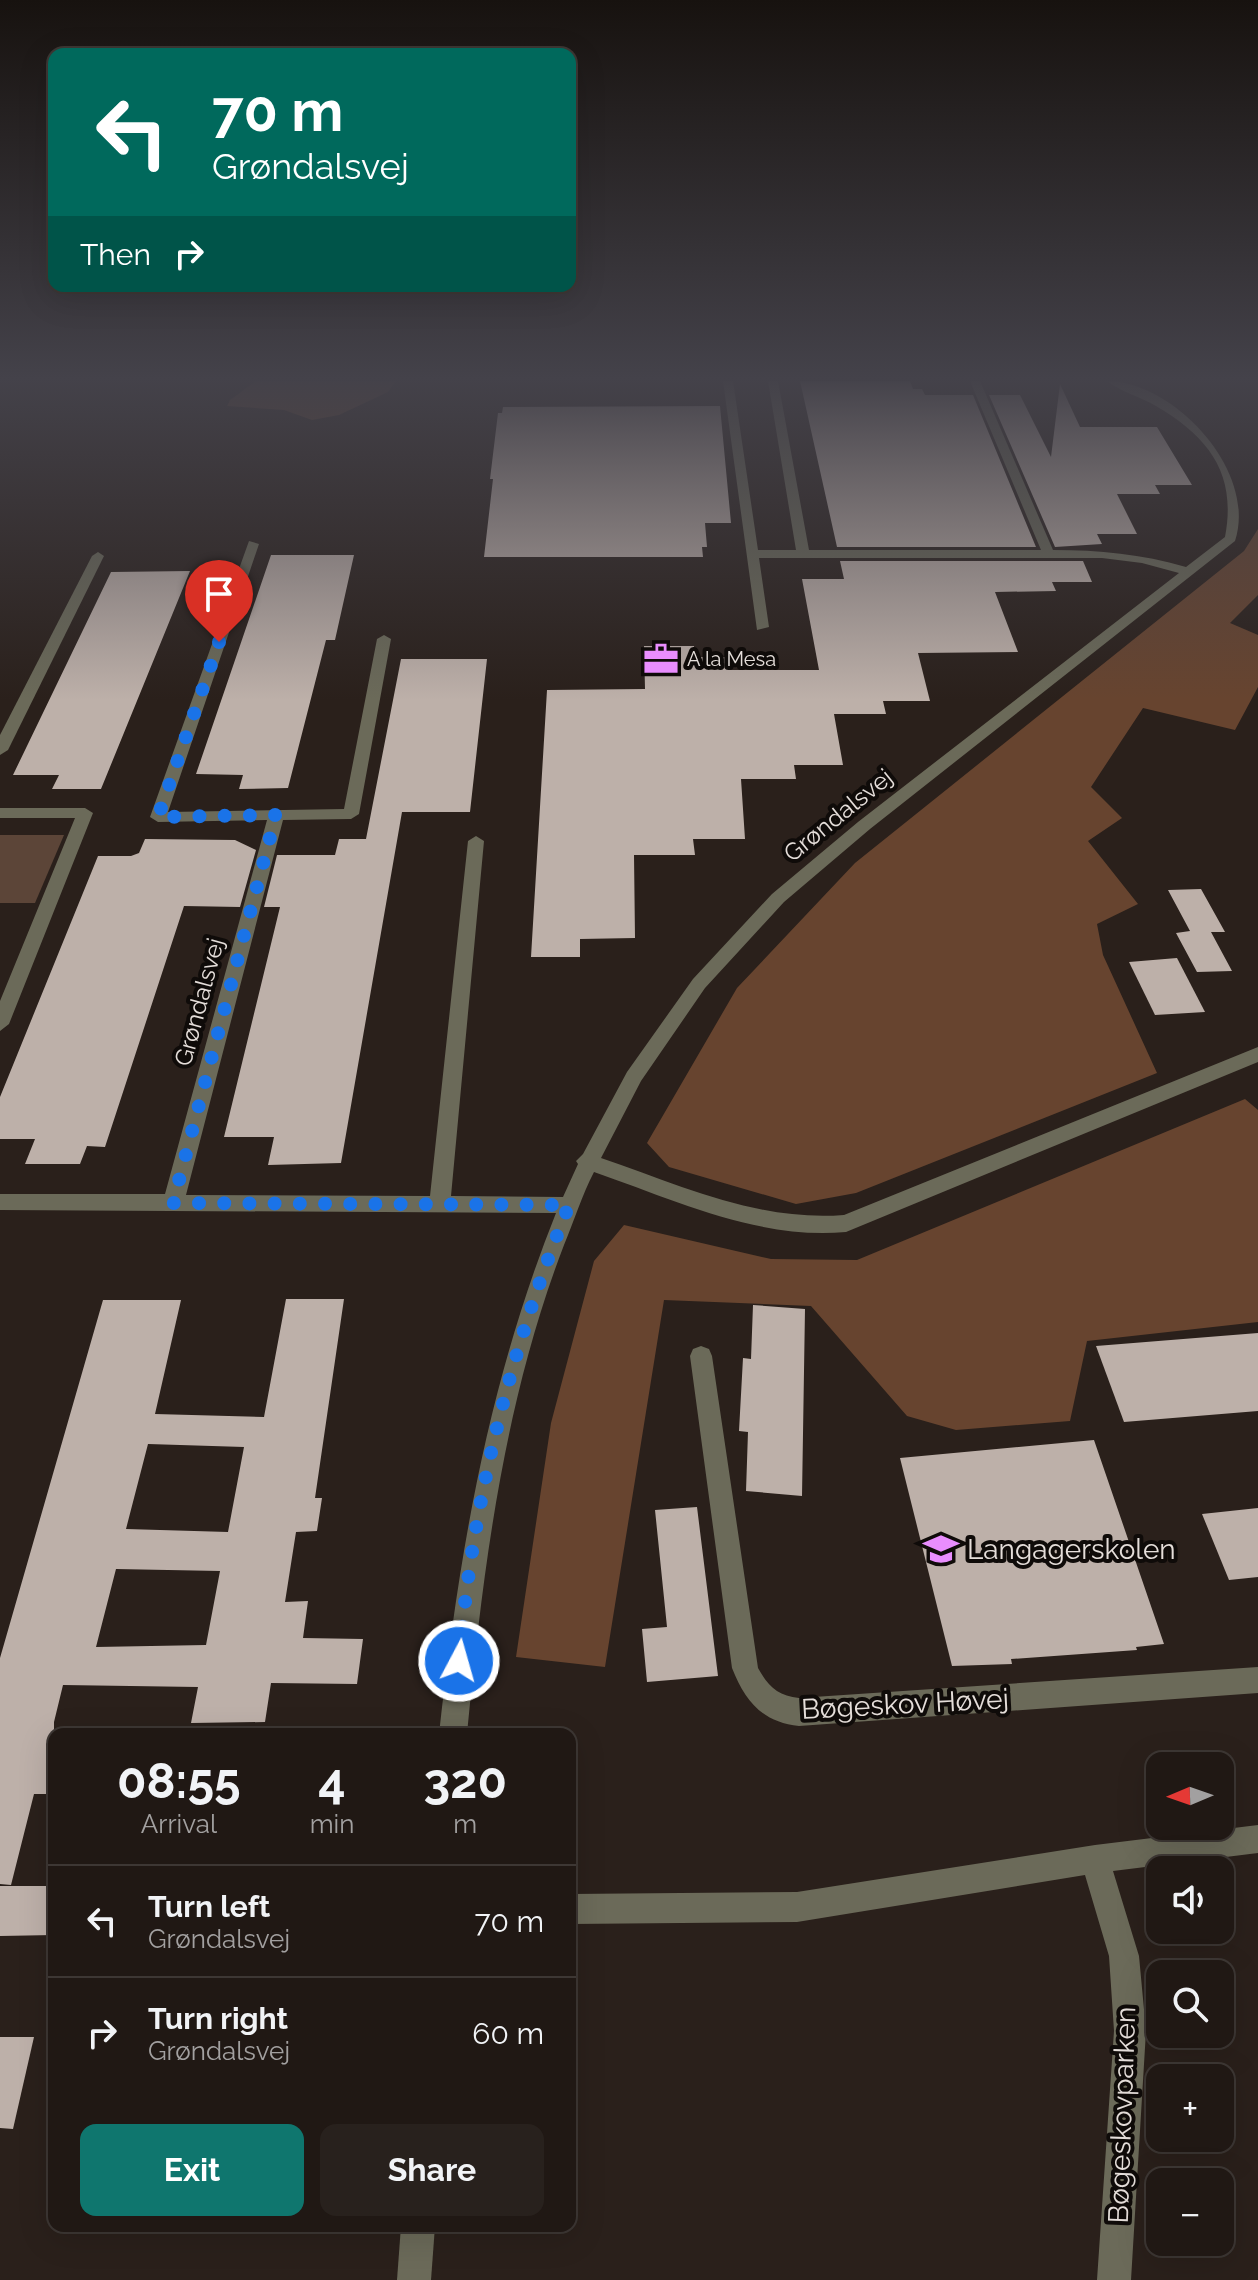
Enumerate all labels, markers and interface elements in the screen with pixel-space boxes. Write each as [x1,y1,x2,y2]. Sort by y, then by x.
text: 70 m [212,78,343,144]
icon: left [80,80,184,184]
text: Grøndalsvej [212,145,409,187]
icon: right [167,232,211,276]
text: Then [80,237,151,272]
pin [185,560,253,642]
icon: arrive [197,572,241,616]
office icon: A la Mesa [642,640,680,678]
place label: A la Mesa [687,647,776,671]
street label: Grøndalsvej [778,762,898,868]
street label: Grøndalsvej [168,935,230,1069]
school or university icon: Langagerskolen [922,1530,960,1568]
place label: Langagerskolen [967,1533,1176,1566]
position arrow [417,1619,501,1703]
street label: Bøgeskov Høvej [800,1682,1010,1726]
north arrow [1146,1752,1234,1840]
map controls [1146,1752,1234,2256]
text: 08:55 [117,1753,241,1809]
text: 4 [318,1753,346,1809]
text: 320 [424,1753,507,1809]
text: Arrival [141,1809,217,1839]
text: min [310,1809,354,1839]
text: m [453,1809,477,1839]
button: sound [1146,1856,1234,1944]
text: Turn left [148,1889,270,1924]
icon: left [80,1899,124,1943]
text: 70 m [474,1904,544,1939]
text: Grøndalsvej [148,1924,290,1954]
button: search [1146,1960,1234,2048]
text: Turn right [148,2001,288,2036]
street label: Bøgeskovparken [1102,2006,1142,2224]
icon: right [80,2011,124,2055]
text: 60 m [472,2016,544,2051]
text: Grøndalsvej [148,2036,290,2066]
button: + [1146,2064,1234,2152]
button: Exit [80,2124,304,2216]
button: Share [320,2124,544,2216]
button: − [1146,2168,1234,2256]

